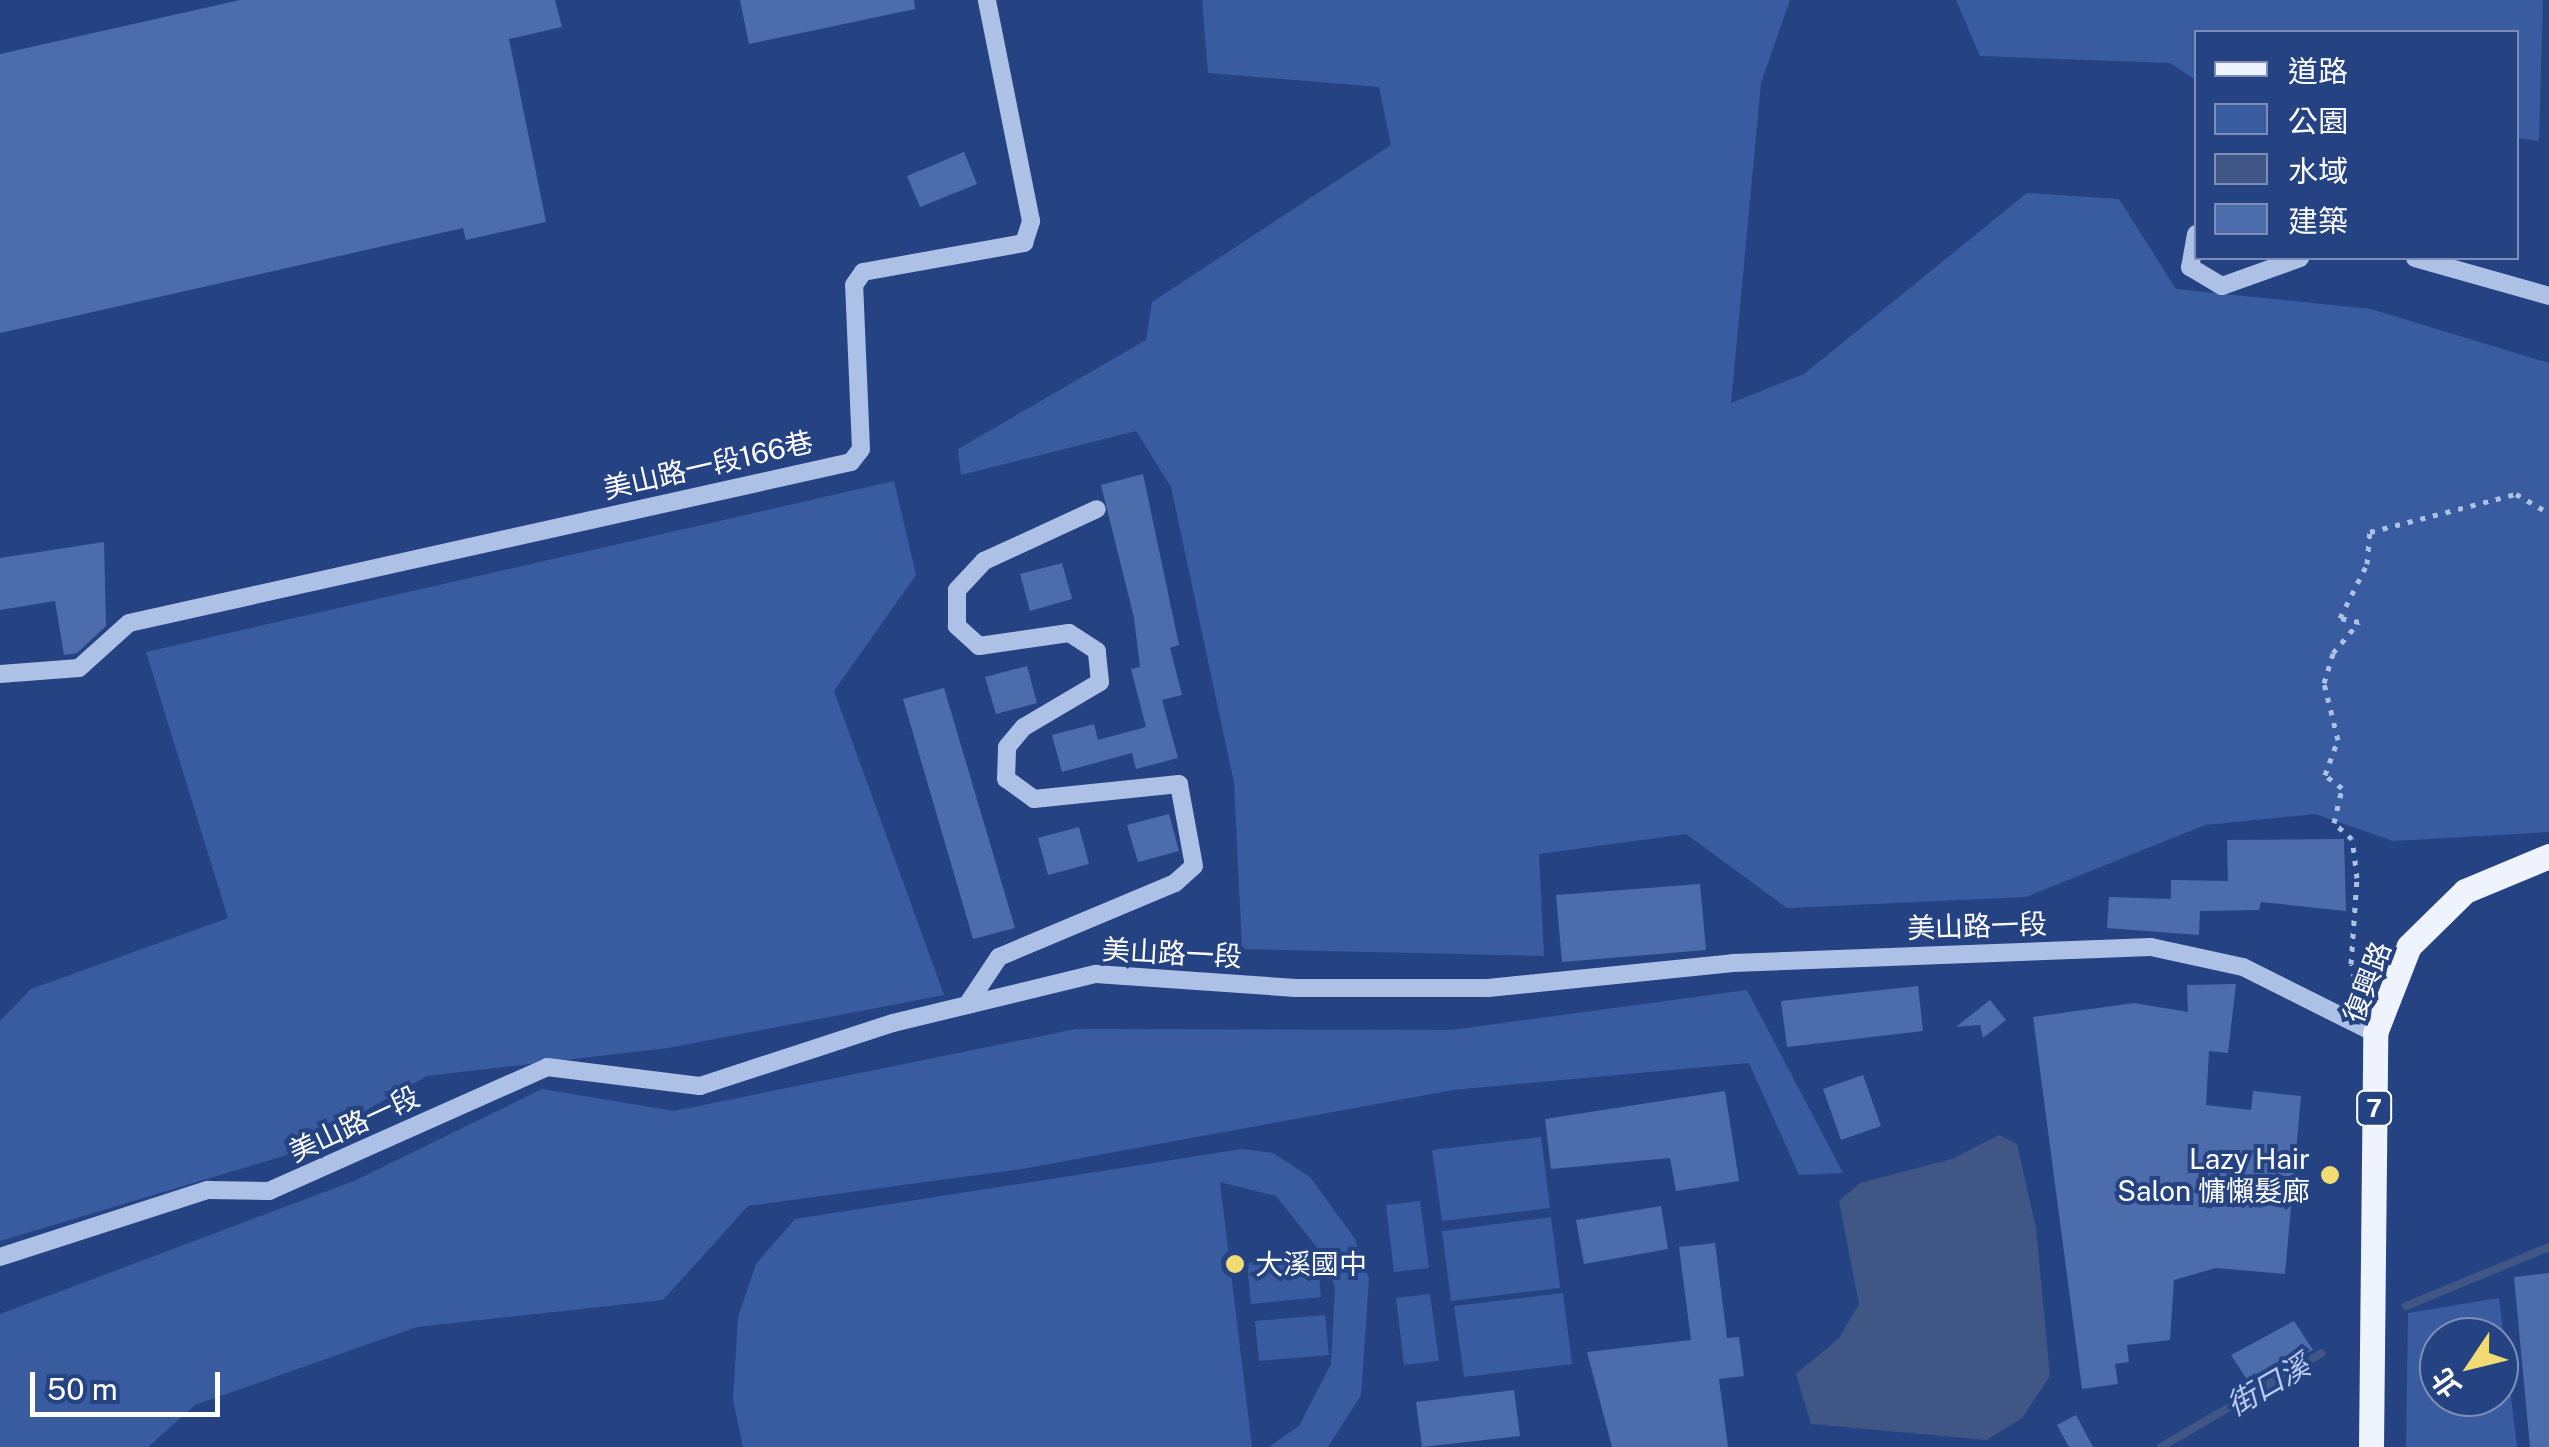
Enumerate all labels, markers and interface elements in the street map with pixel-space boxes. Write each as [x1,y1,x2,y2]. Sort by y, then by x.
legend [2194,30,2519,260]
text: 道路 [2288,53,2348,89]
text: 公園 [2288,103,2348,139]
text: 水域 [2288,153,2348,189]
text: 建築 [2288,203,2348,239]
street label: 美山路一段166巷 [600,425,816,505]
street label: 美山路一段 [1906,907,2048,945]
street label: 美山路一段 [1101,933,1243,973]
street label: 復興路 [2336,937,2398,1027]
street label: 美山路一段 [283,1079,425,1169]
road number: 7 [2354,1088,2394,1128]
place label: Lazy Hair Salon 慵懶髮廊 [2117,1142,2310,1208]
marker: Lazy Hair Salon 慵懶髮廊 [2319,1164,2341,1186]
place label: 大溪國中 [1255,1247,1367,1281]
marker: 大溪國中 [1224,1253,1246,1275]
north arrow [2419,1317,2519,1417]
water label: 街口溪 [2220,1347,2316,1423]
scale bar [35,1352,225,1414]
text: 北 [2424,1362,2467,1404]
text: 50 m [47,1371,118,1407]

